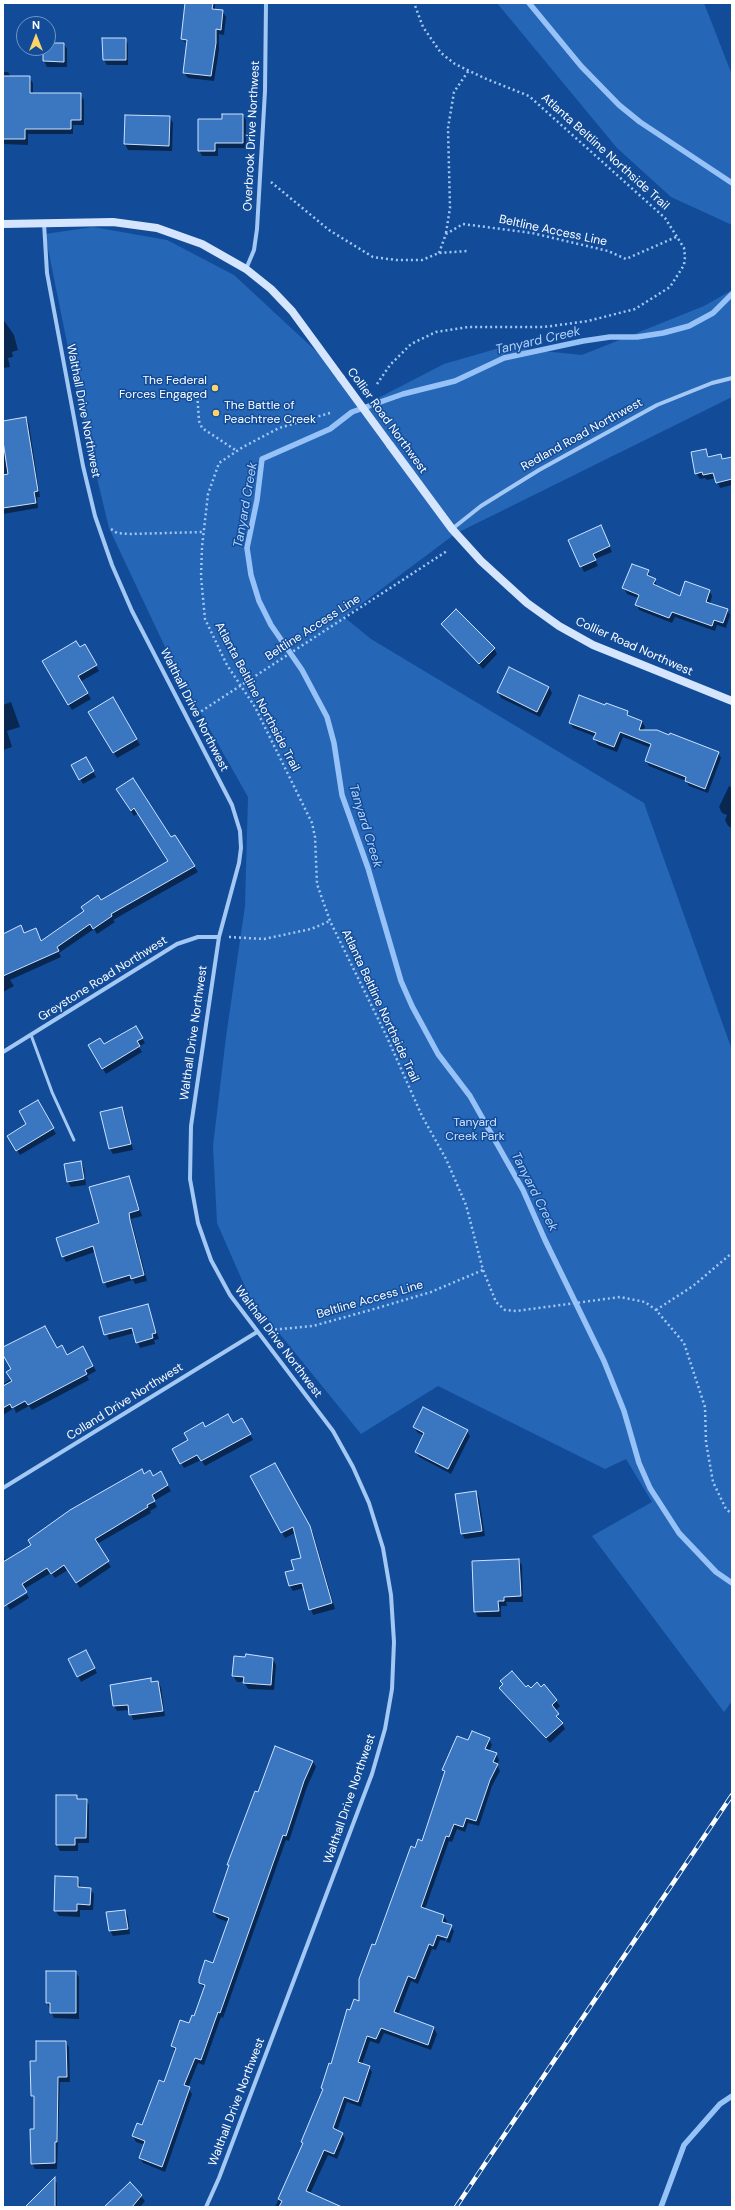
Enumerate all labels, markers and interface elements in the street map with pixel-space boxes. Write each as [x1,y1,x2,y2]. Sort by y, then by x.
north arrow [16,16,56,56]
text: N [32,18,40,32]
street label: Overbrook Drive Northwest [241,60,263,212]
street label: Atlanta Beltline Northside Trail [538,91,672,213]
street label: Beltline Access Line [498,212,608,250]
water label: Tanyard Creek [494,324,582,358]
street label: Walthall Drive Northwest [63,343,103,479]
street label: Collier Road Northwest [344,365,430,477]
place label: The Federal Forces Engaged [119,374,207,402]
marker: The Federal Forces Engaged [210,383,220,393]
street label: Redland Road Northwest [519,396,645,474]
place label: The Battle of Peachtree Creek [224,399,316,427]
marker: The Battle of Peachtree Creek [211,408,221,418]
water label: Tanyard Creek [231,461,261,549]
street label: Beltline Access Line [263,592,363,664]
street label: Collier Road Northwest [573,615,695,679]
street label: Atlanta Beltline Northside Trail [211,620,303,774]
street label: Walthall Drive Northwest [157,646,231,774]
water label: Tanyard Creek [345,782,385,870]
street label: Atlanta Beltline Northside Trail [338,927,422,1085]
street label: Greystone Road Northwest [36,933,170,1025]
street label: Walthall Drive Northwest [177,965,211,1101]
park label: Tanyard Creek Park [445,1116,505,1144]
water label: Tanyard Creek [507,1150,561,1234]
street label: Beltline Access Line [315,1278,425,1322]
street label: Walthall Drive Northwest [231,1283,325,1401]
street label: Colland Drive Northwest [64,1360,186,1444]
street label: Walthall Drive Northwest [321,1732,379,1866]
street label: Walthall Drive Northwest [206,2036,268,2168]

